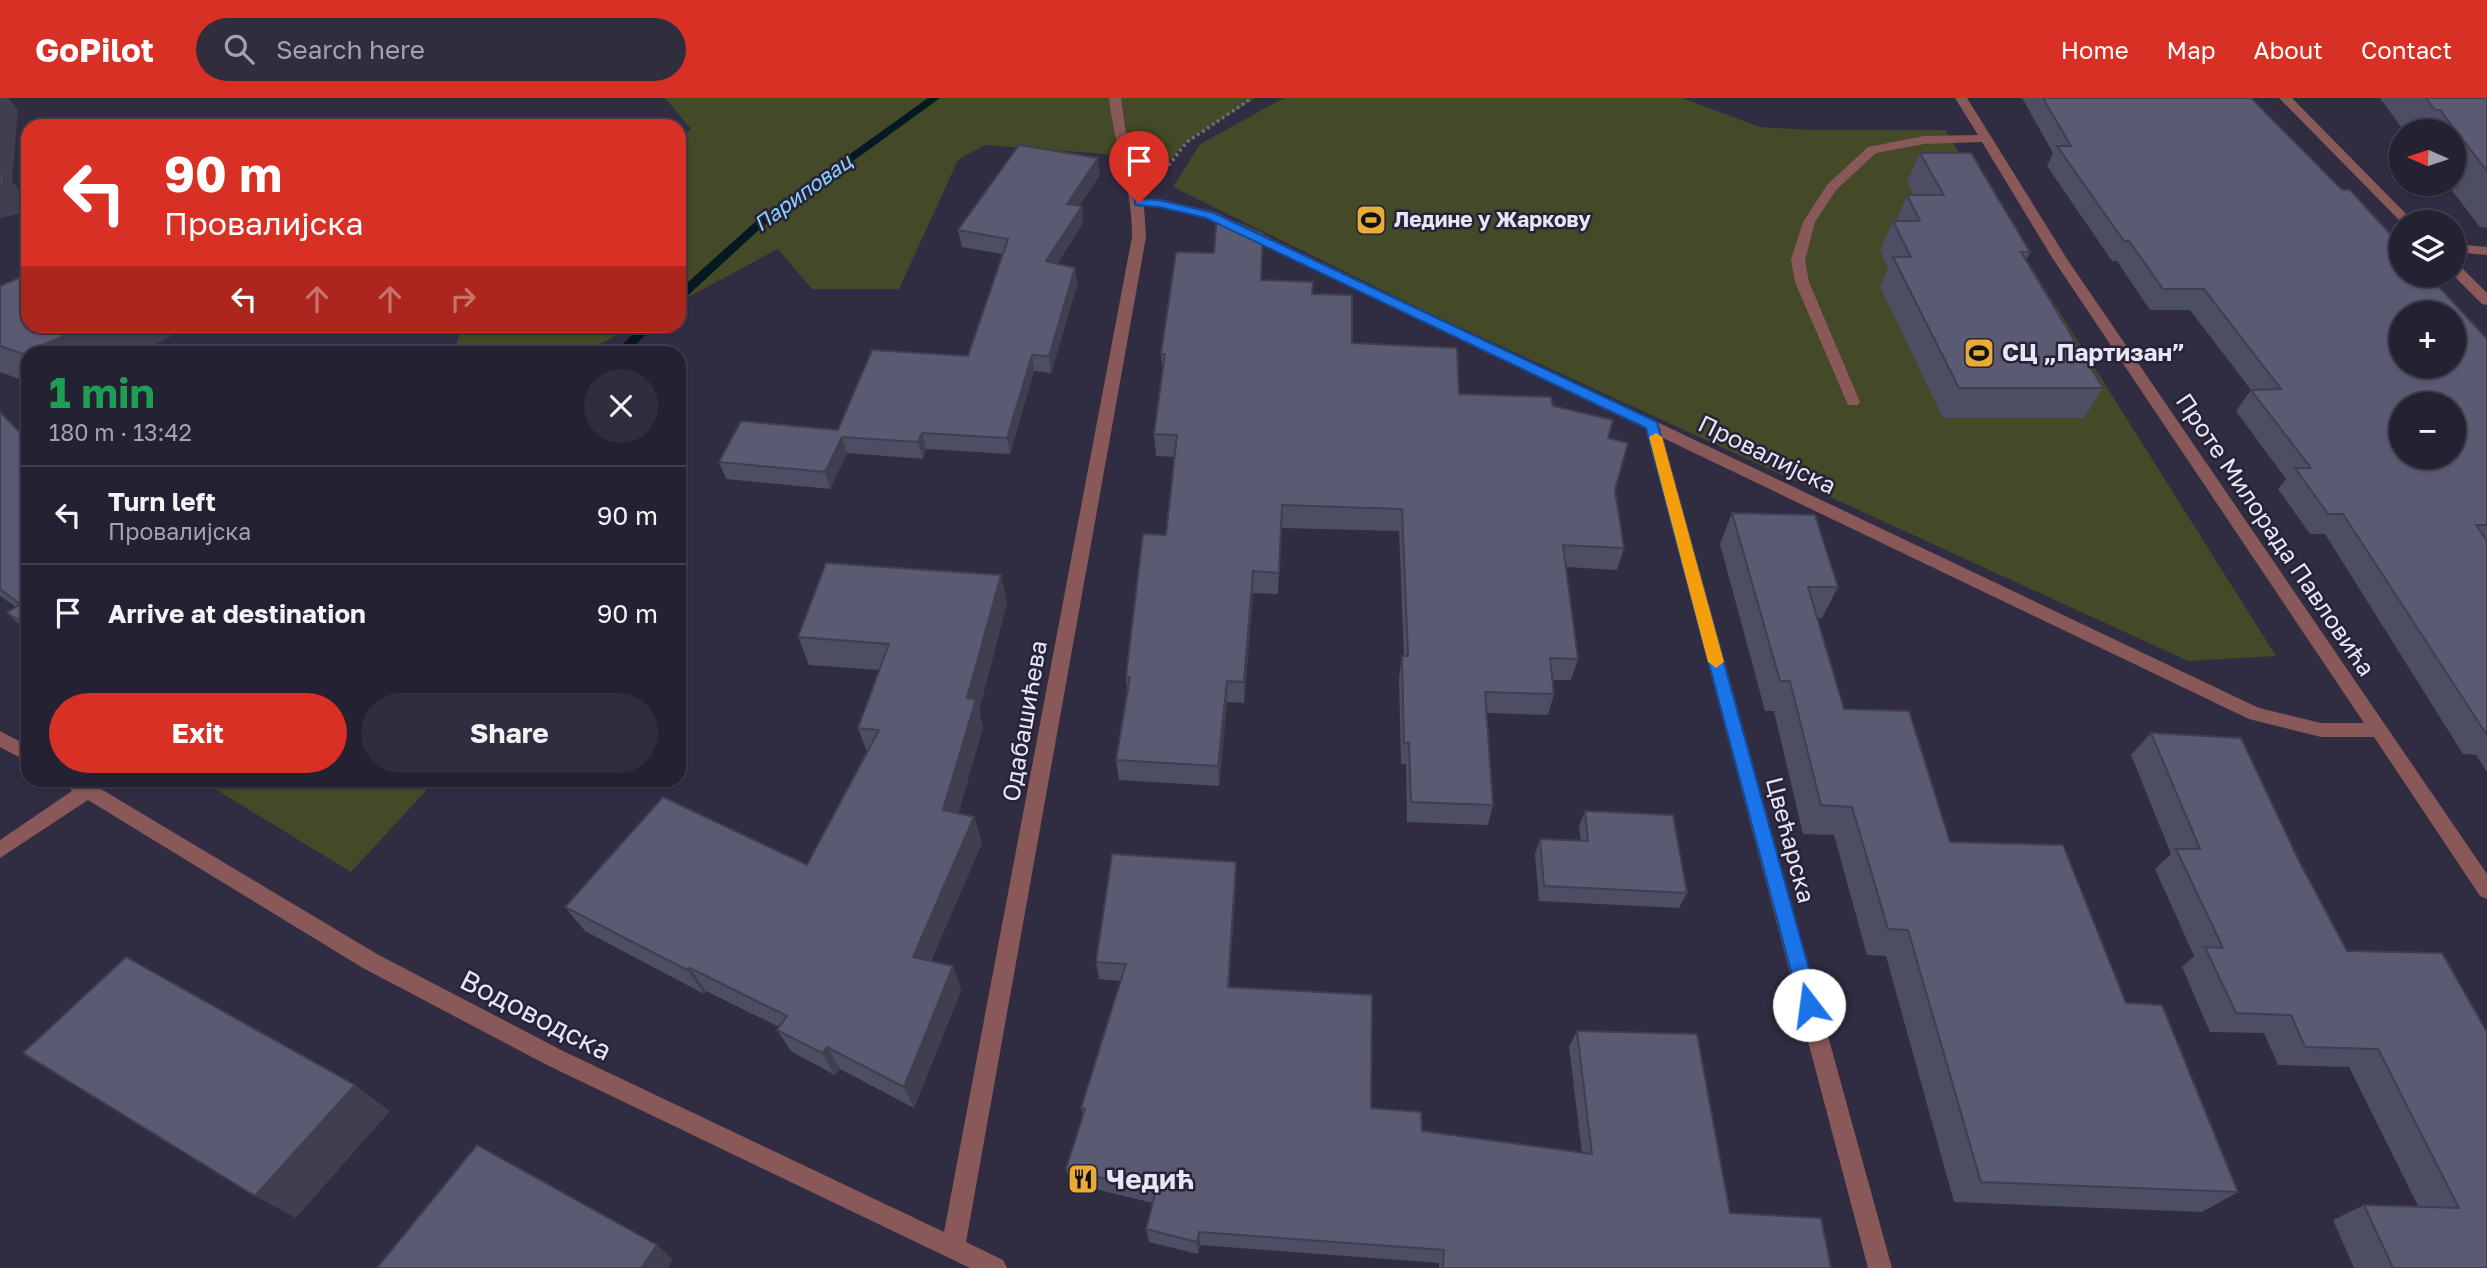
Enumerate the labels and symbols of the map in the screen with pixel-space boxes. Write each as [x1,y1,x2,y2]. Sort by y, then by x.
north arrow [2389,119,2466,196]
pin [1109,131,1169,203]
water label: Париповац [748,147,857,237]
sports icon: Ледине у Жаркову [1354,203,1388,237]
place label: Ледине у Жаркову [1394,206,1591,232]
sports icon: СЦ „Партизан” [1962,336,1996,370]
place label: СЦ „Партизан” [2002,337,2185,366]
street label: Проте Милорада Павловића [2171,387,2382,681]
street label: Провалијска [1694,408,1841,499]
street label: Одабашићева [995,638,1052,804]
street label: Цвећарска [1761,773,1822,906]
street label: Водоводска [455,962,617,1067]
position arrow [1772,968,1846,1042]
restaurant icon: Чедић [1066,1162,1100,1196]
place label: Чедић [1106,1162,1194,1195]

